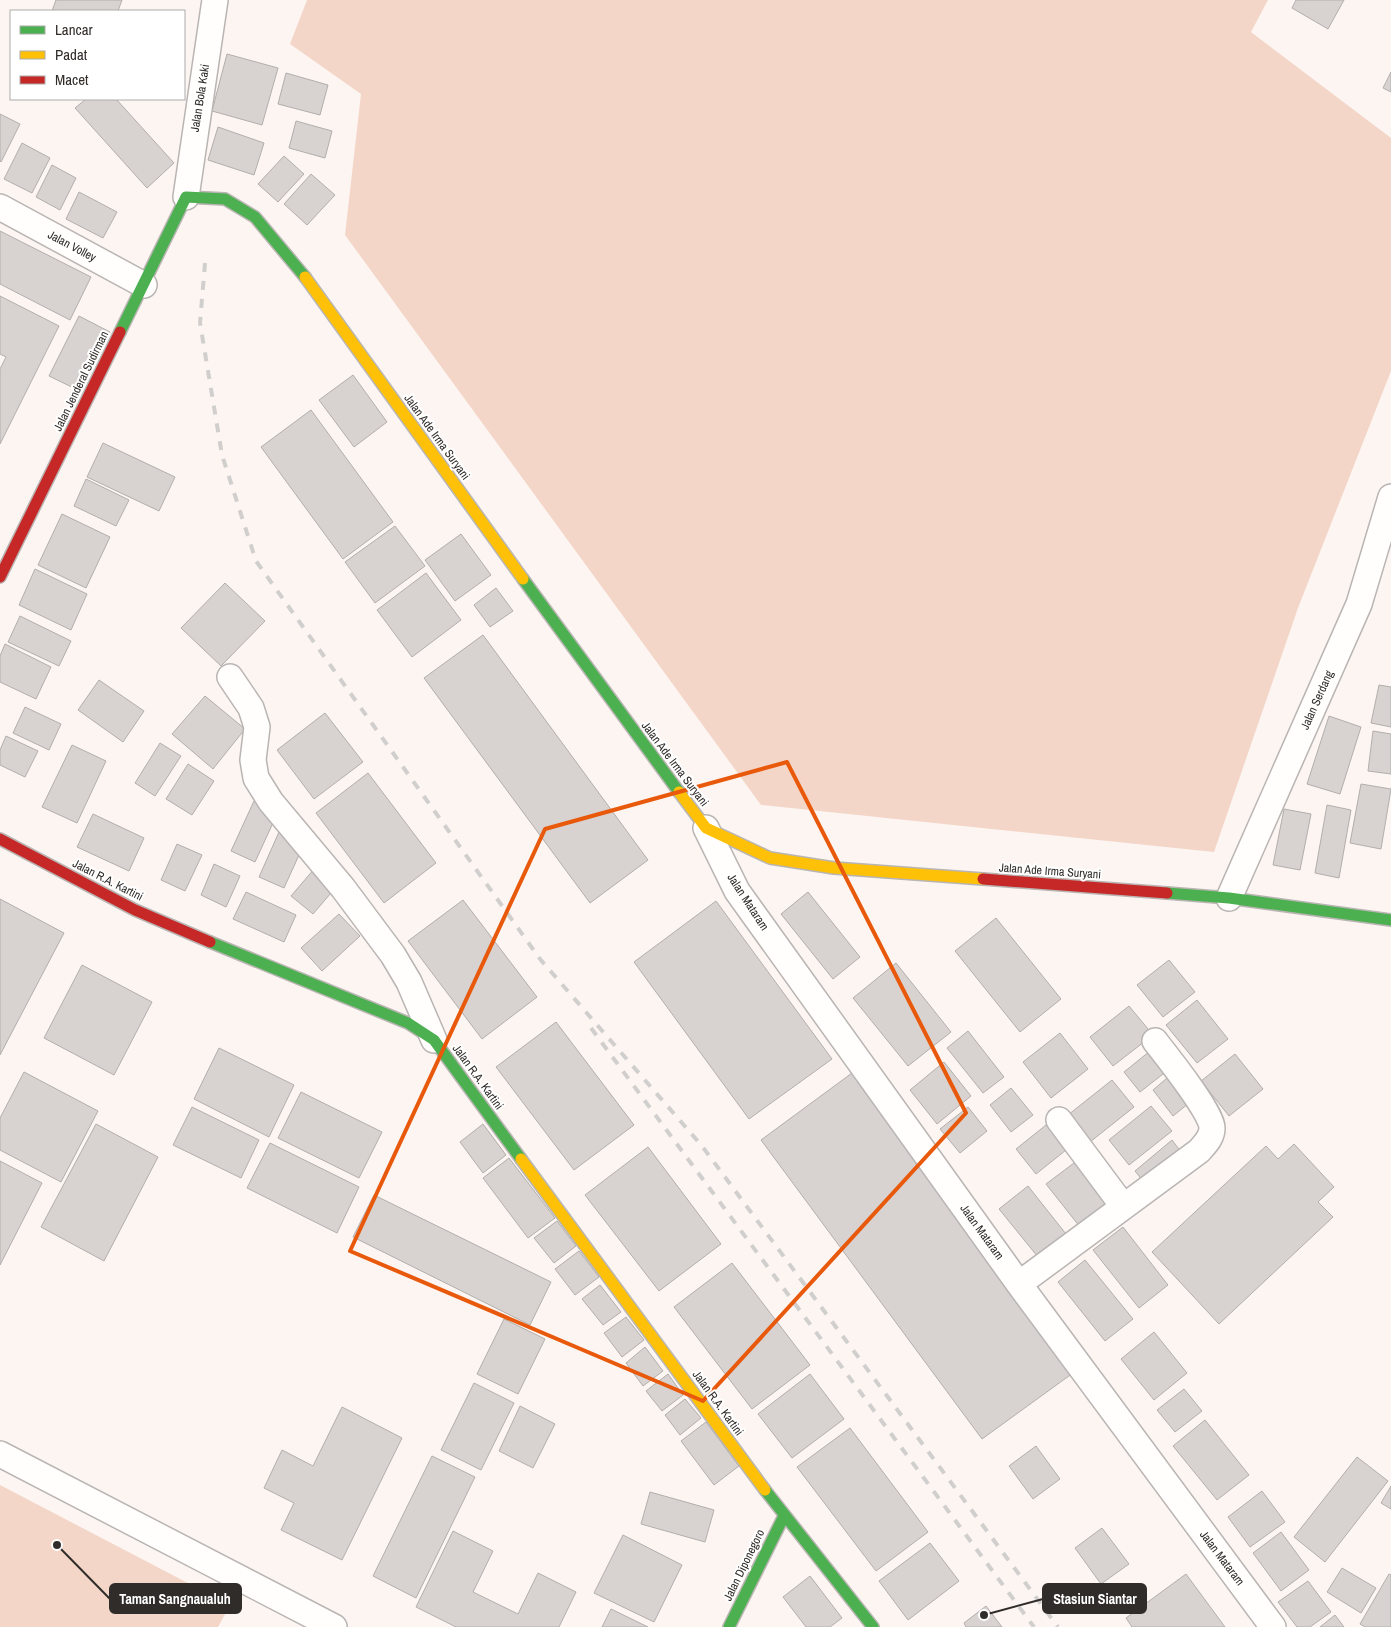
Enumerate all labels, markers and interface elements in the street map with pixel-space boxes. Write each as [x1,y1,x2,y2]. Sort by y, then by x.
legend [10,10,185,100]
text: Lancar [55,19,93,40]
text: Padat [55,44,88,65]
street label: Jalan Bola Kaki [187,63,213,133]
text: Macet [55,69,89,90]
street label: Jalan Volley [45,227,99,265]
street label: Jalan Jenderal Sudirman [50,328,112,434]
street label: Jalan Ade Irma Suryani [400,391,474,483]
street label: Jalan Serdang [1297,667,1337,732]
street label: Jalan Ade Irma Suryani [638,718,712,810]
street label: Jalan R.A. Kartini [70,855,146,905]
street label: Jalan Ade Irma Suryani [998,859,1102,883]
street label: Jalan Mataram [724,870,772,934]
street label: Jalan R.A. Kartini [449,1041,507,1113]
street label: Jalan Mataram [956,1201,1008,1263]
street label: Jalan R.A. Kartini [689,1367,747,1439]
street label: Jalan Diponegoro [720,1527,768,1603]
street label: Jalan Mataram [1196,1527,1248,1589]
callout: Taman Sangnaualuh [110,1584,241,1613]
callout: Stasiun Siantar [1043,1584,1146,1613]
text: Taman Sangnaualuh [119,1590,231,1608]
text: Stasiun Siantar [1053,1590,1137,1608]

